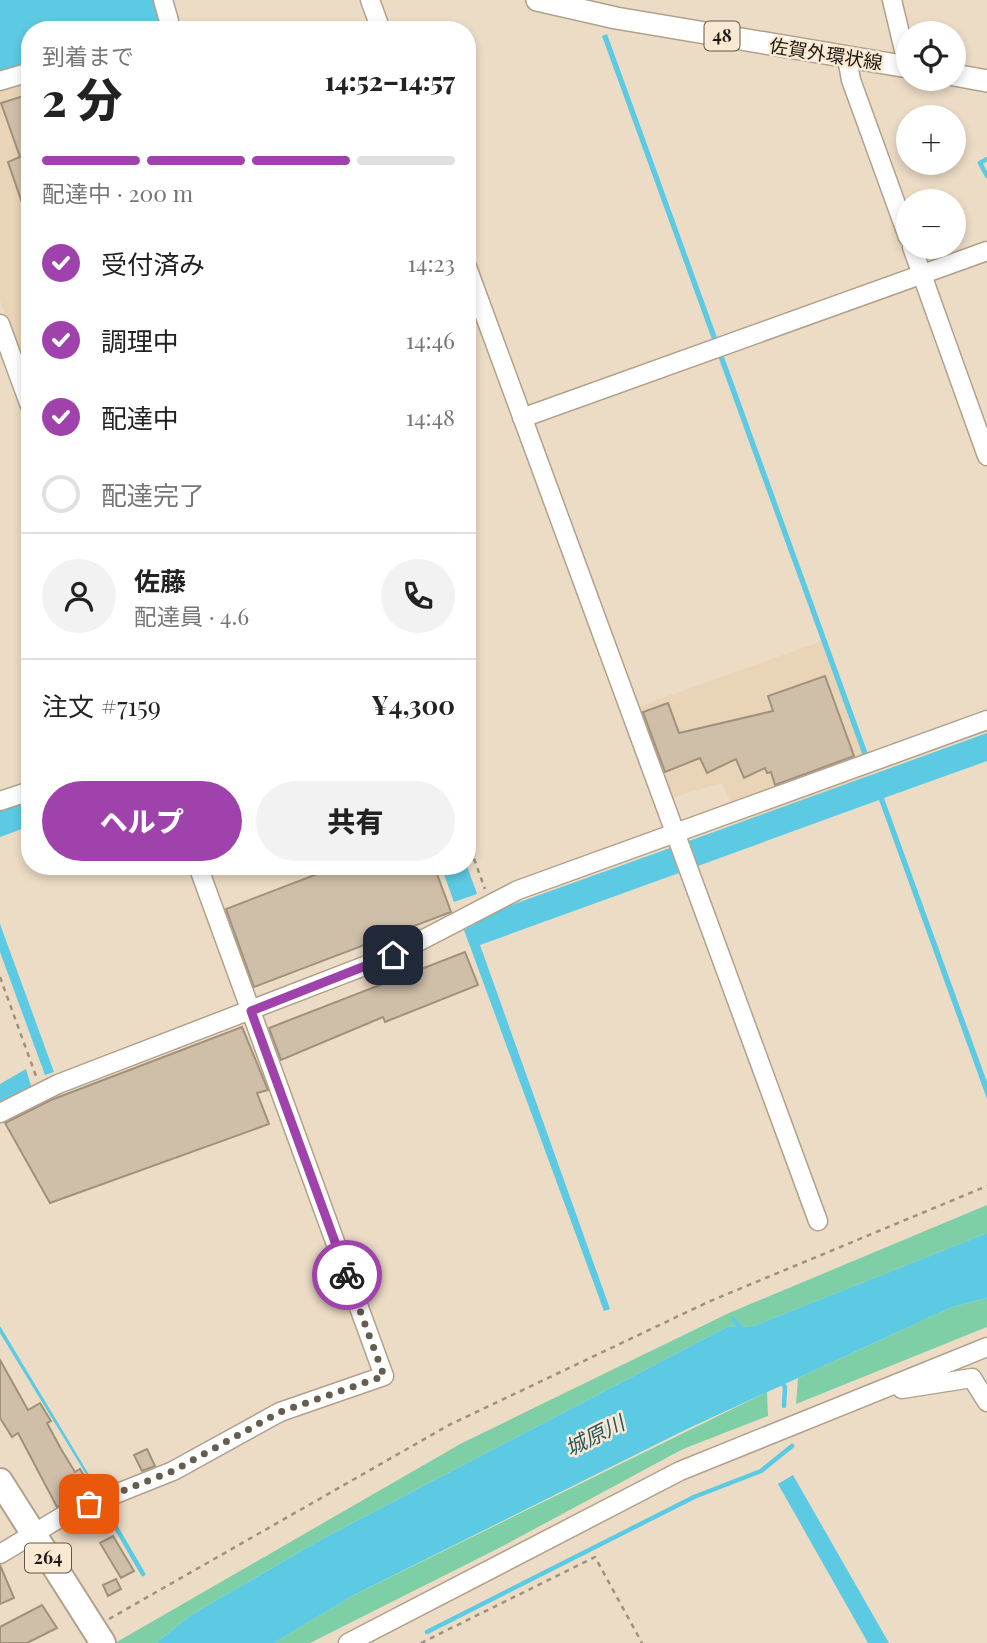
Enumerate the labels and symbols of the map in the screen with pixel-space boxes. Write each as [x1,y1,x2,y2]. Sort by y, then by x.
road number: 48 [704,22,740,51]
street label: 佐賀外環状線 [768,31,884,75]
pin [363,925,423,985]
courier [312,1240,382,1310]
water label: 城原川 [560,1407,630,1461]
pin [59,1474,119,1534]
road number: 264 [25,1544,71,1573]

